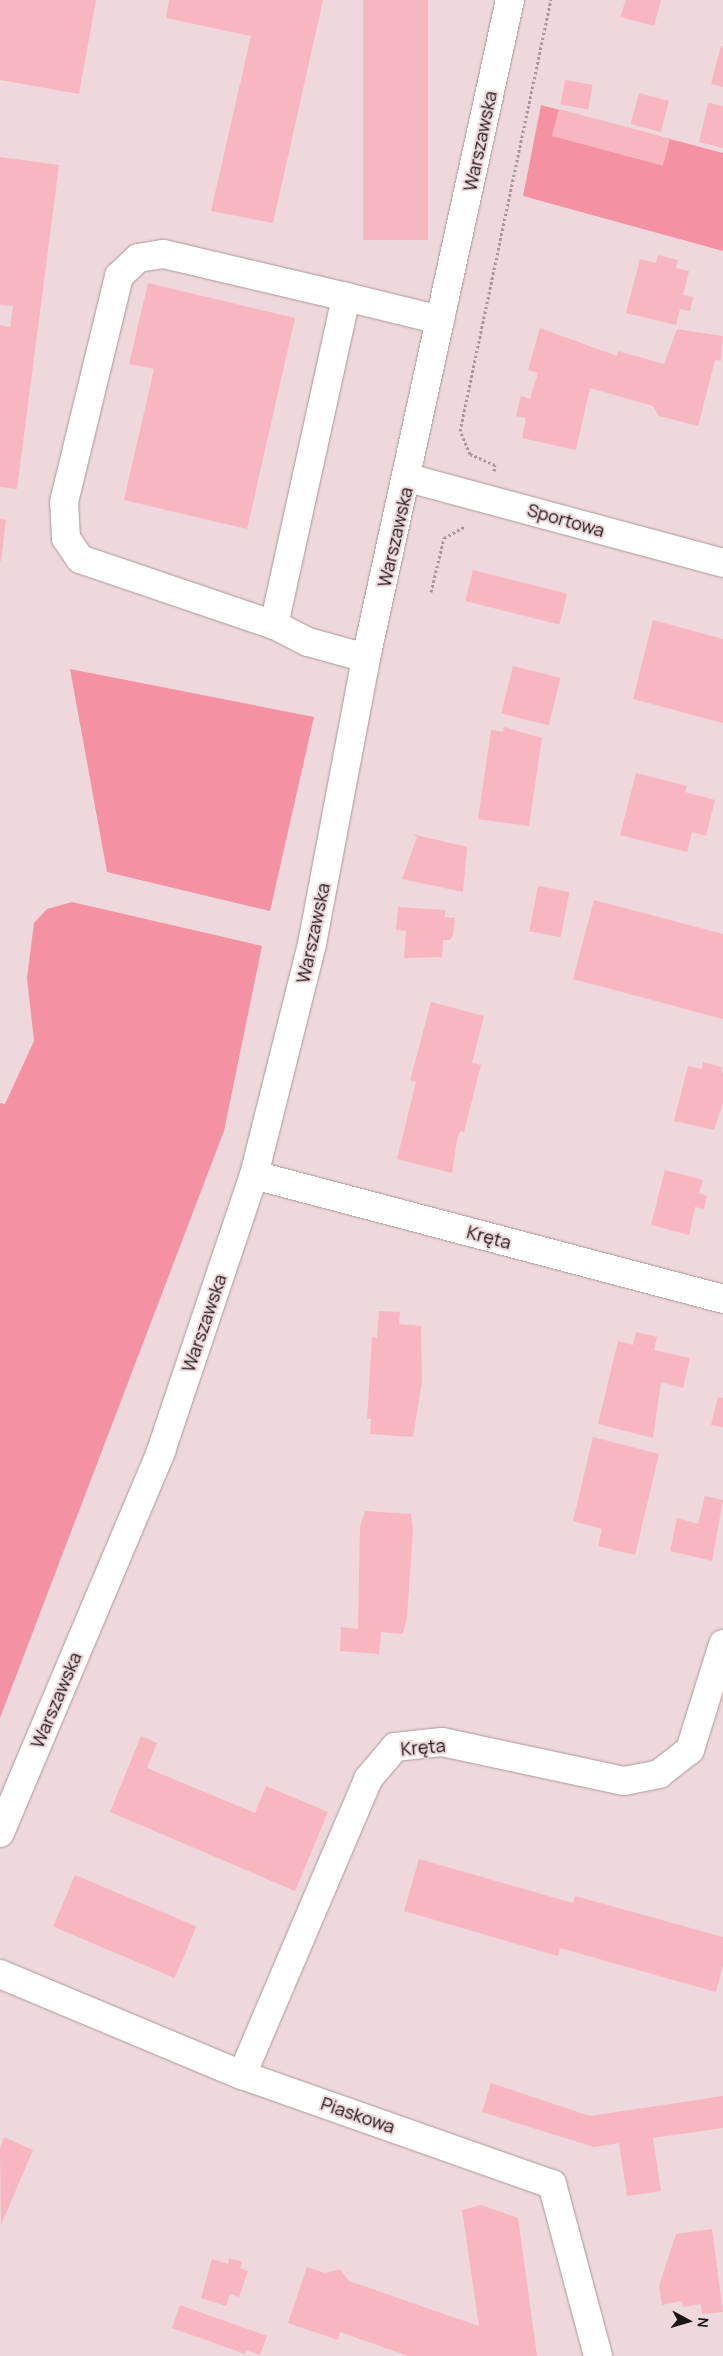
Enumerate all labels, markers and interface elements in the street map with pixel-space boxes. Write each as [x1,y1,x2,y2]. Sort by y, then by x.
street label: Warszawska [459,89,501,193]
street label: Warszawska [373,485,417,589]
street label: Sportowa [525,499,607,541]
street label: Warszawska [292,881,334,985]
street label: Kręta [465,1221,513,1253]
street label: Warszawska [177,1271,231,1375]
street label: Warszawska [26,1649,86,1751]
street label: Kręta [400,1734,446,1760]
street label: Piaskowa [318,2092,398,2138]
north arrow [663,2296,713,2346]
text: N [693,2317,713,2329]

